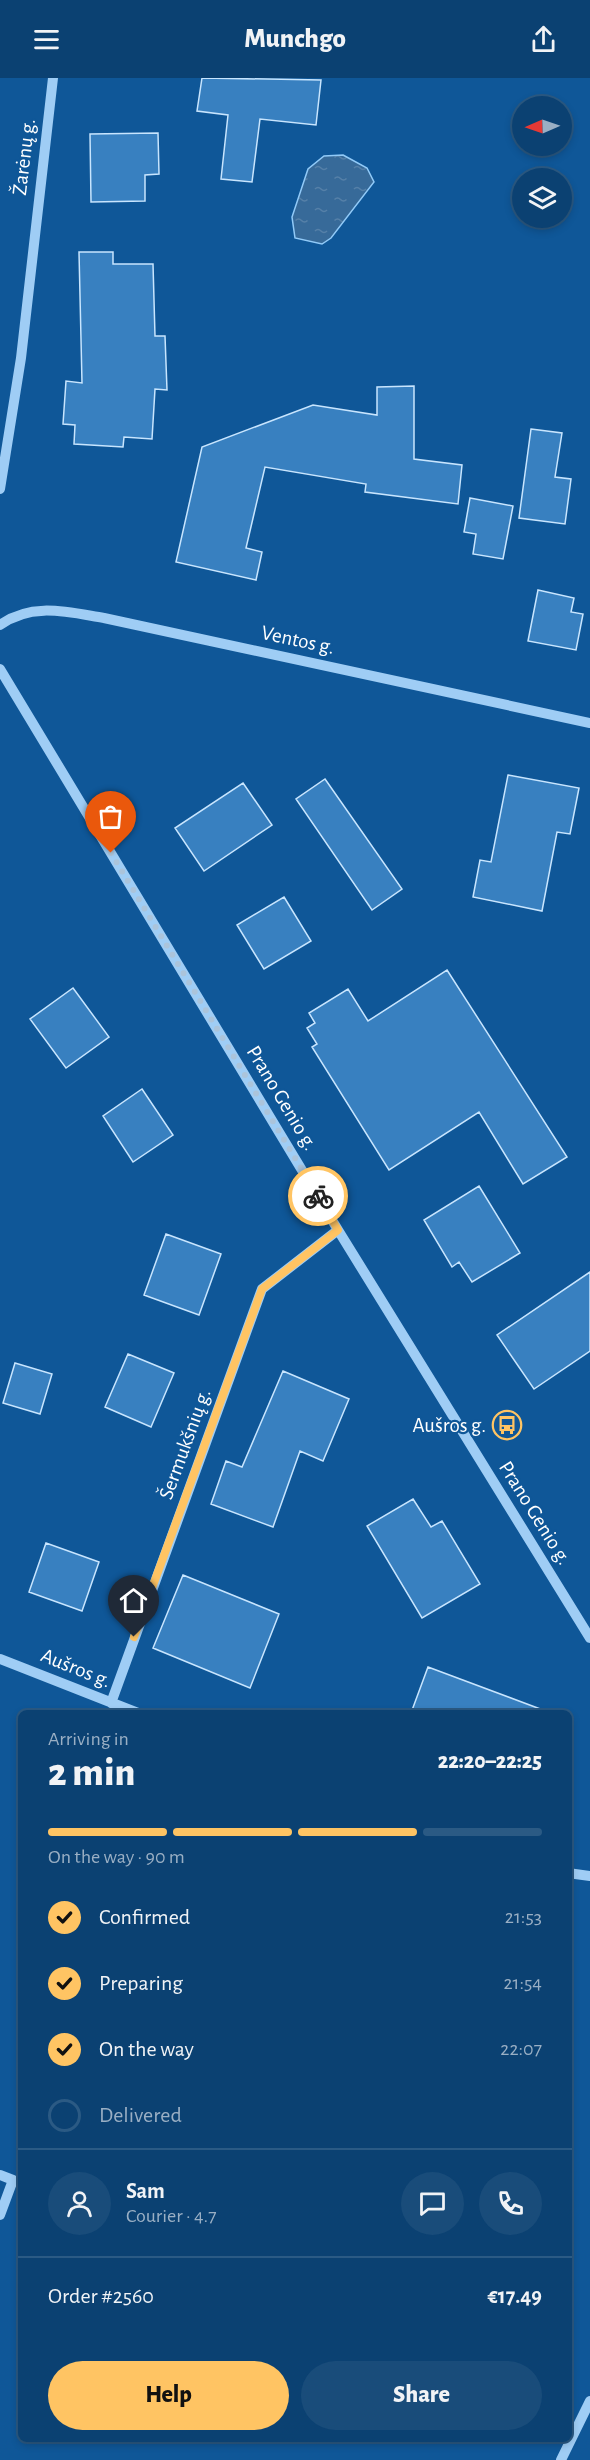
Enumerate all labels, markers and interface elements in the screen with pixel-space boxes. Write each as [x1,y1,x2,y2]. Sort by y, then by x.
icon: menu [30,23,63,56]
icon: share [527,23,560,56]
text: Munchgo [244,25,346,52]
north arrow [512,96,572,156]
map controls [512,96,572,228]
street label: Žarėnų g. [7,117,39,197]
button: layers [512,168,572,228]
street label: Ventos g. [259,622,337,658]
pin [85,791,136,853]
icon: bag [94,800,127,833]
street label: Prano Genio g. [243,1042,321,1154]
courier [288,1166,348,1226]
icon: bike [302,1180,335,1213]
street label: Šermukšnių g. [153,1385,215,1502]
bus stop icon: Aušros g. [491,1409,523,1441]
place label: Aušros g. [412,1415,486,1436]
street label: Prano Genio g. [495,1457,575,1569]
pin [108,1575,159,1637]
icon: home [117,1584,150,1617]
street label: Aušros g. [38,1644,114,1692]
text: Arriving in [48,1729,129,1749]
text: 22:20–22:25 [438,1750,542,1772]
text: 2 min [48,1754,135,1793]
text: On the way · 90 m [48,1847,185,1867]
icon: check [48,1901,81,1934]
text: Confirmed [99,1906,190,1928]
text: 21:53 [505,1907,542,1927]
icon: check [48,1967,81,2000]
text: Preparing [99,1972,183,1994]
text: 21:54 [503,1973,542,1993]
icon: check [48,2033,81,2066]
text: On the way [99,2038,194,2060]
text: 22:07 [500,2039,542,2059]
text: Delivered [99,2104,182,2126]
button: person [48,2172,111,2235]
button: chat [401,2172,464,2235]
button: phone [479,2172,542,2235]
text: Sam [126,2180,165,2202]
text: Courier · 4.7 [126,2206,217,2226]
text: Order #2560 [48,2285,154,2307]
text: €17.49 [488,2285,542,2307]
button: Help [48,2361,289,2430]
button: Share [301,2361,542,2430]

